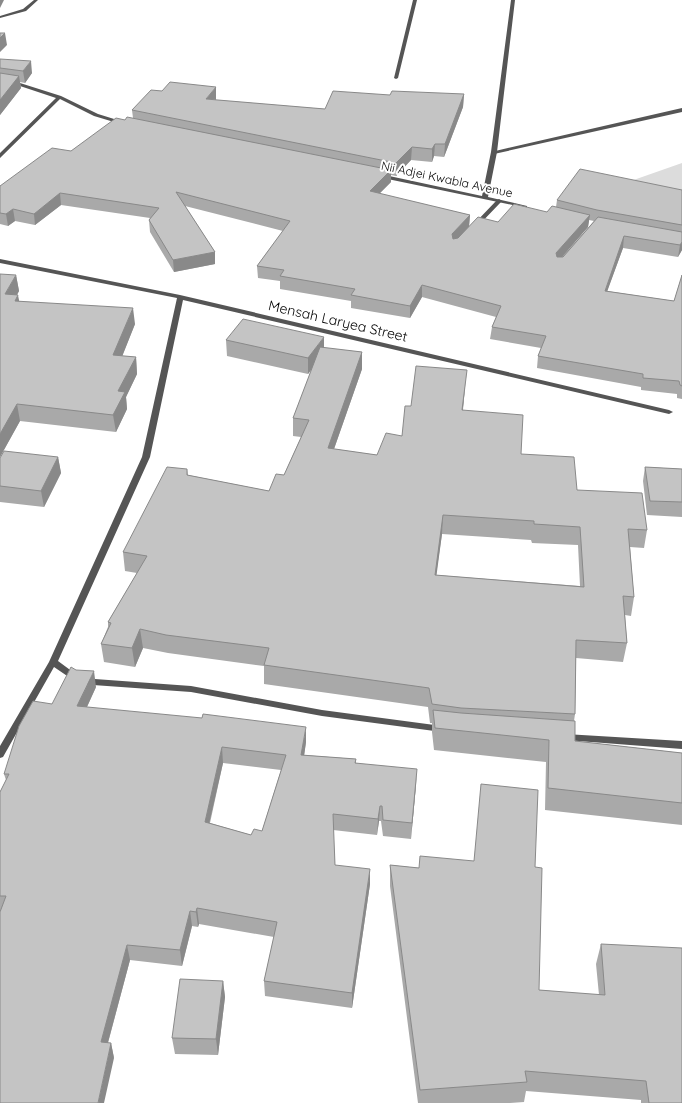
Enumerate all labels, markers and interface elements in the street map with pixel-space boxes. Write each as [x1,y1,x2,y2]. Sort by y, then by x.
street label: Nii Adjei Kwabla Avenue [380,158,514,200]
street label: Mensah Laryea Street [267,296,410,346]

